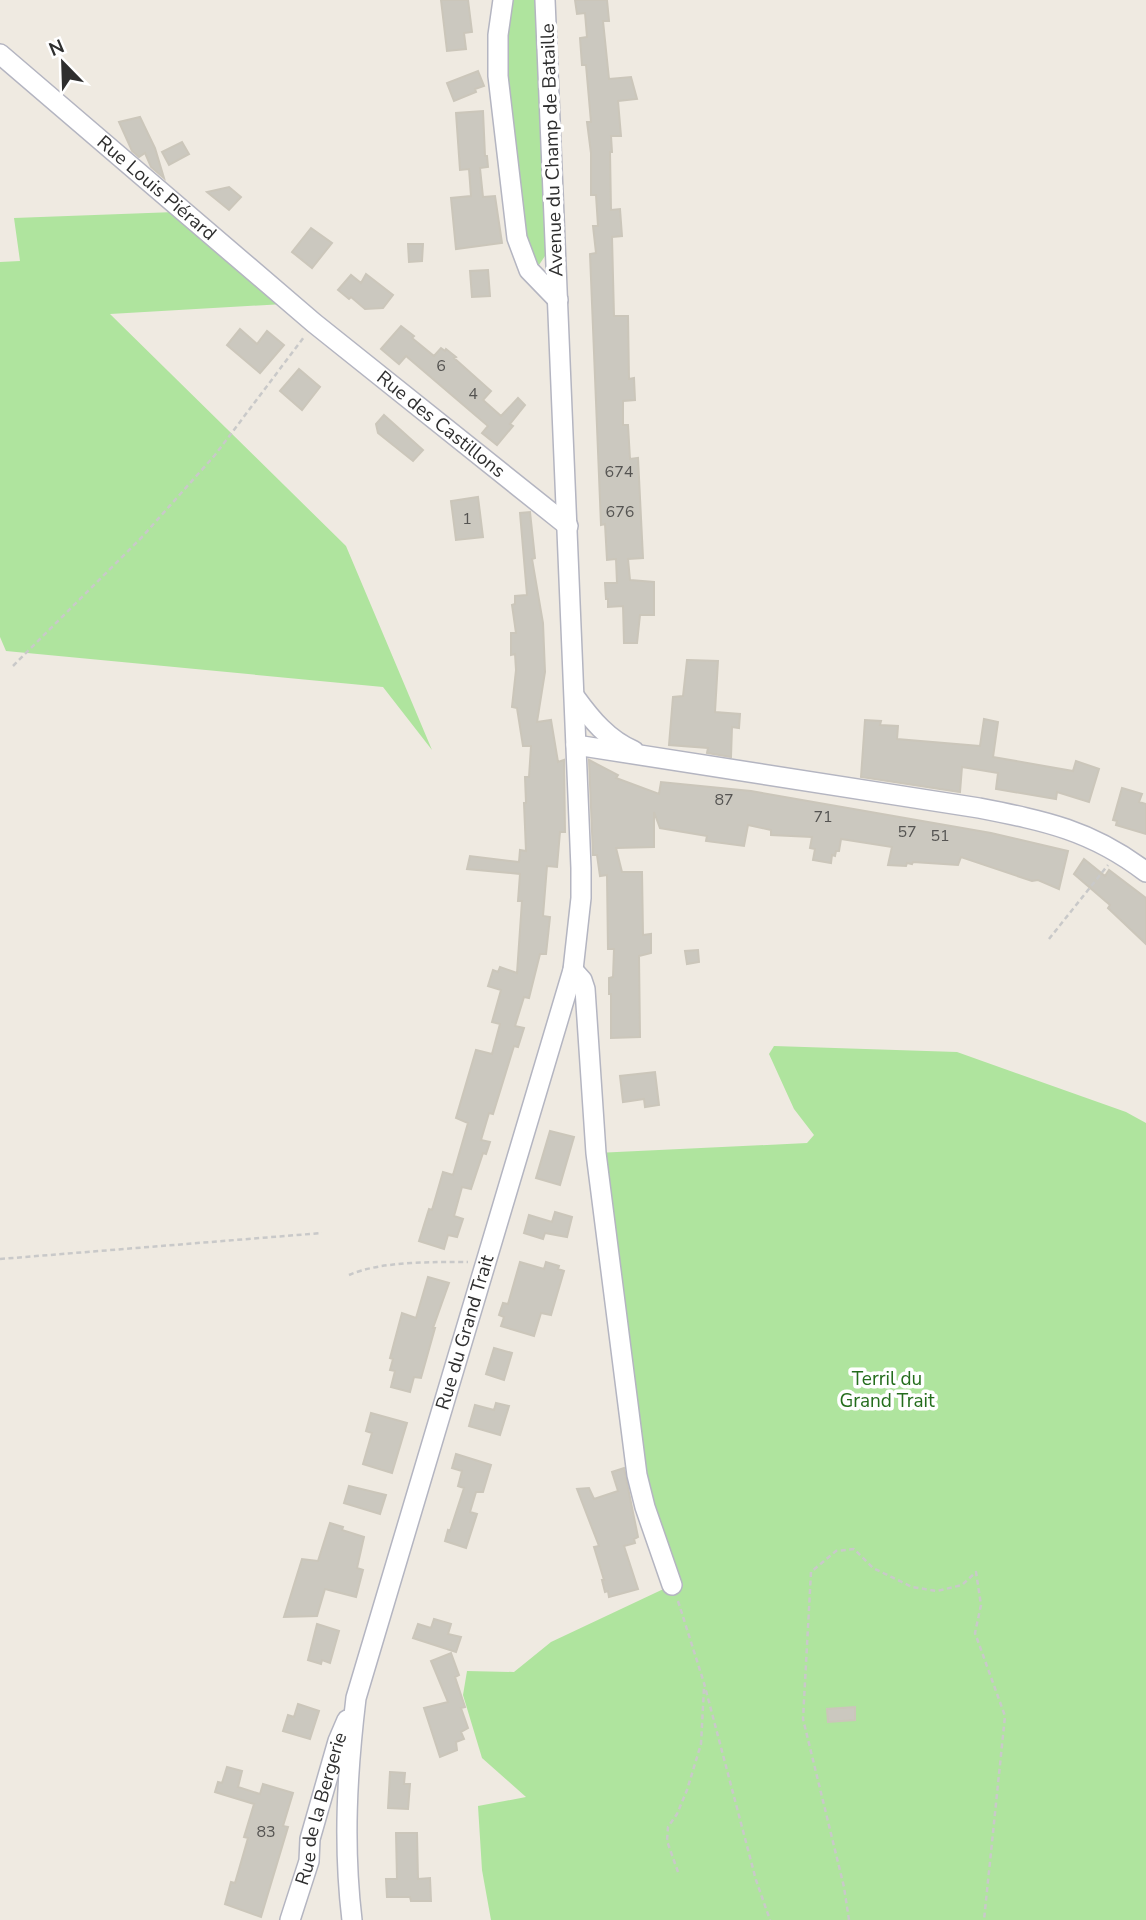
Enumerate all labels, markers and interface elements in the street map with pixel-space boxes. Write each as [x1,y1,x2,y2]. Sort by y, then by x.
street label: Avenue du Champ de Bataille [535,23,569,277]
north arrow [28,28,98,98]
text: N [45,34,68,63]
street label: Rue Louis Piérard [91,130,222,247]
house number: 6 [436,355,446,377]
street label: Rue des Castillons [371,365,511,484]
house number: 4 [468,383,478,405]
house number: 674 [605,461,634,483]
house number: 676 [606,501,634,523]
house number: 1 [462,508,472,530]
house number: 87 [714,789,734,811]
house number: 71 [813,806,833,828]
house number: 57 [897,821,917,843]
house number: 51 [930,825,950,847]
street label: Rue du Grand Trait [430,1252,500,1413]
park label: Terril du Grand Trait [839,1366,935,1414]
street label: Rue de la Bergerie [289,1728,353,1888]
house number: 83 [256,1821,276,1843]

